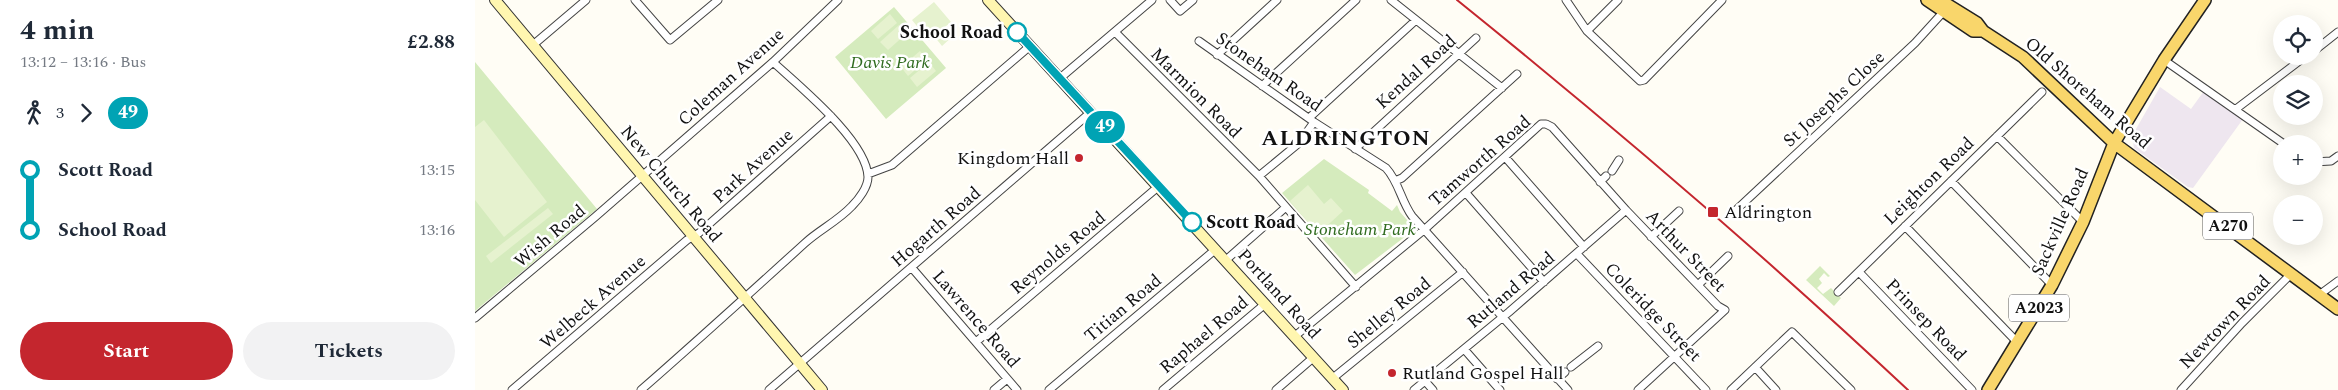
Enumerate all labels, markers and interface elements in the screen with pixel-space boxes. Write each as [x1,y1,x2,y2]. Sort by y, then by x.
text: 4 min [20,9,95,52]
map controls [2273,15,2323,245]
button: locate [2273,15,2323,65]
place label: School Road [900,19,1003,46]
street label: Coleman Avenue [672,22,790,132]
marker: School Road [1007,22,1027,42]
street label: Stoneham Road [1210,25,1328,119]
text: £2.88 [407,28,455,57]
street label: Kendal Road [1369,28,1463,116]
street label: Old Shoreham Road [2019,30,2157,156]
street label: Marmion Road [1144,41,1248,145]
street label: St Josephs Close [1777,44,1891,154]
park label: Davis Park [850,49,931,76]
text: 13:12 – 13:16 · Bus [20,50,146,74]
button: layers [2273,75,2323,125]
icon: walk [20,99,48,127]
icon: forward [72,99,100,127]
text: 49 [118,99,138,126]
text: 3 [56,101,64,125]
street label: Tamworth Road [1423,109,1537,213]
line badge: 49 [1083,111,1127,143]
text: 49 [1095,113,1115,140]
street label: New Church Road [614,119,728,249]
street label: Park Avenue [706,122,800,210]
district label: ALDRINGTON [1261,122,1431,155]
street label: Leighton Road [1877,130,1981,232]
button: + [2273,135,2323,185]
place label: Kingdom Hall [957,145,1069,172]
marker: Kingdom Hall [1073,152,1085,164]
text: Scott Road [58,156,153,185]
text: 13:15 [419,158,455,182]
street label: Sackville Road [2024,164,2096,280]
street label: Hogarth Road [885,180,987,274]
button: − [2273,195,2323,245]
street label: Wish Road [508,198,592,274]
place label: Aldrington [1724,199,1812,226]
street label: Arthur Street [1639,203,1733,299]
street label: Reynolds Road [1004,205,1112,301]
marker: Aldrington [1706,205,1720,219]
place label: Scott Road [1206,209,1297,236]
marker: Scott Road [1182,212,1202,232]
road number: A270 [2203,212,2253,240]
text: School Road [58,216,167,245]
park label: Stoneham Park [1304,216,1416,243]
text: 13:16 [419,218,455,242]
street label: Portland Road [1231,243,1327,345]
street label: Rutland Road [1461,245,1561,335]
street label: Welbeck Avenue [534,248,652,356]
street label: Coleridge Street [1598,256,1708,368]
street label: Lawrence Road [926,264,1026,374]
street label: Titian Road [1078,267,1168,349]
street label: Newtown Road [2173,269,2277,375]
street label: Shelley Road [1341,270,1437,356]
street label: Prinsep Road [1879,272,1973,368]
street label: Raphael Road [1153,290,1255,380]
road number: A2023 [2009,294,2069,322]
button: Start [20,322,233,380]
button: Tickets [243,322,455,380]
place label: Rutland Gospel Hall [1402,360,1564,387]
marker: Rutland Gospel Hall [1386,367,1398,379]

